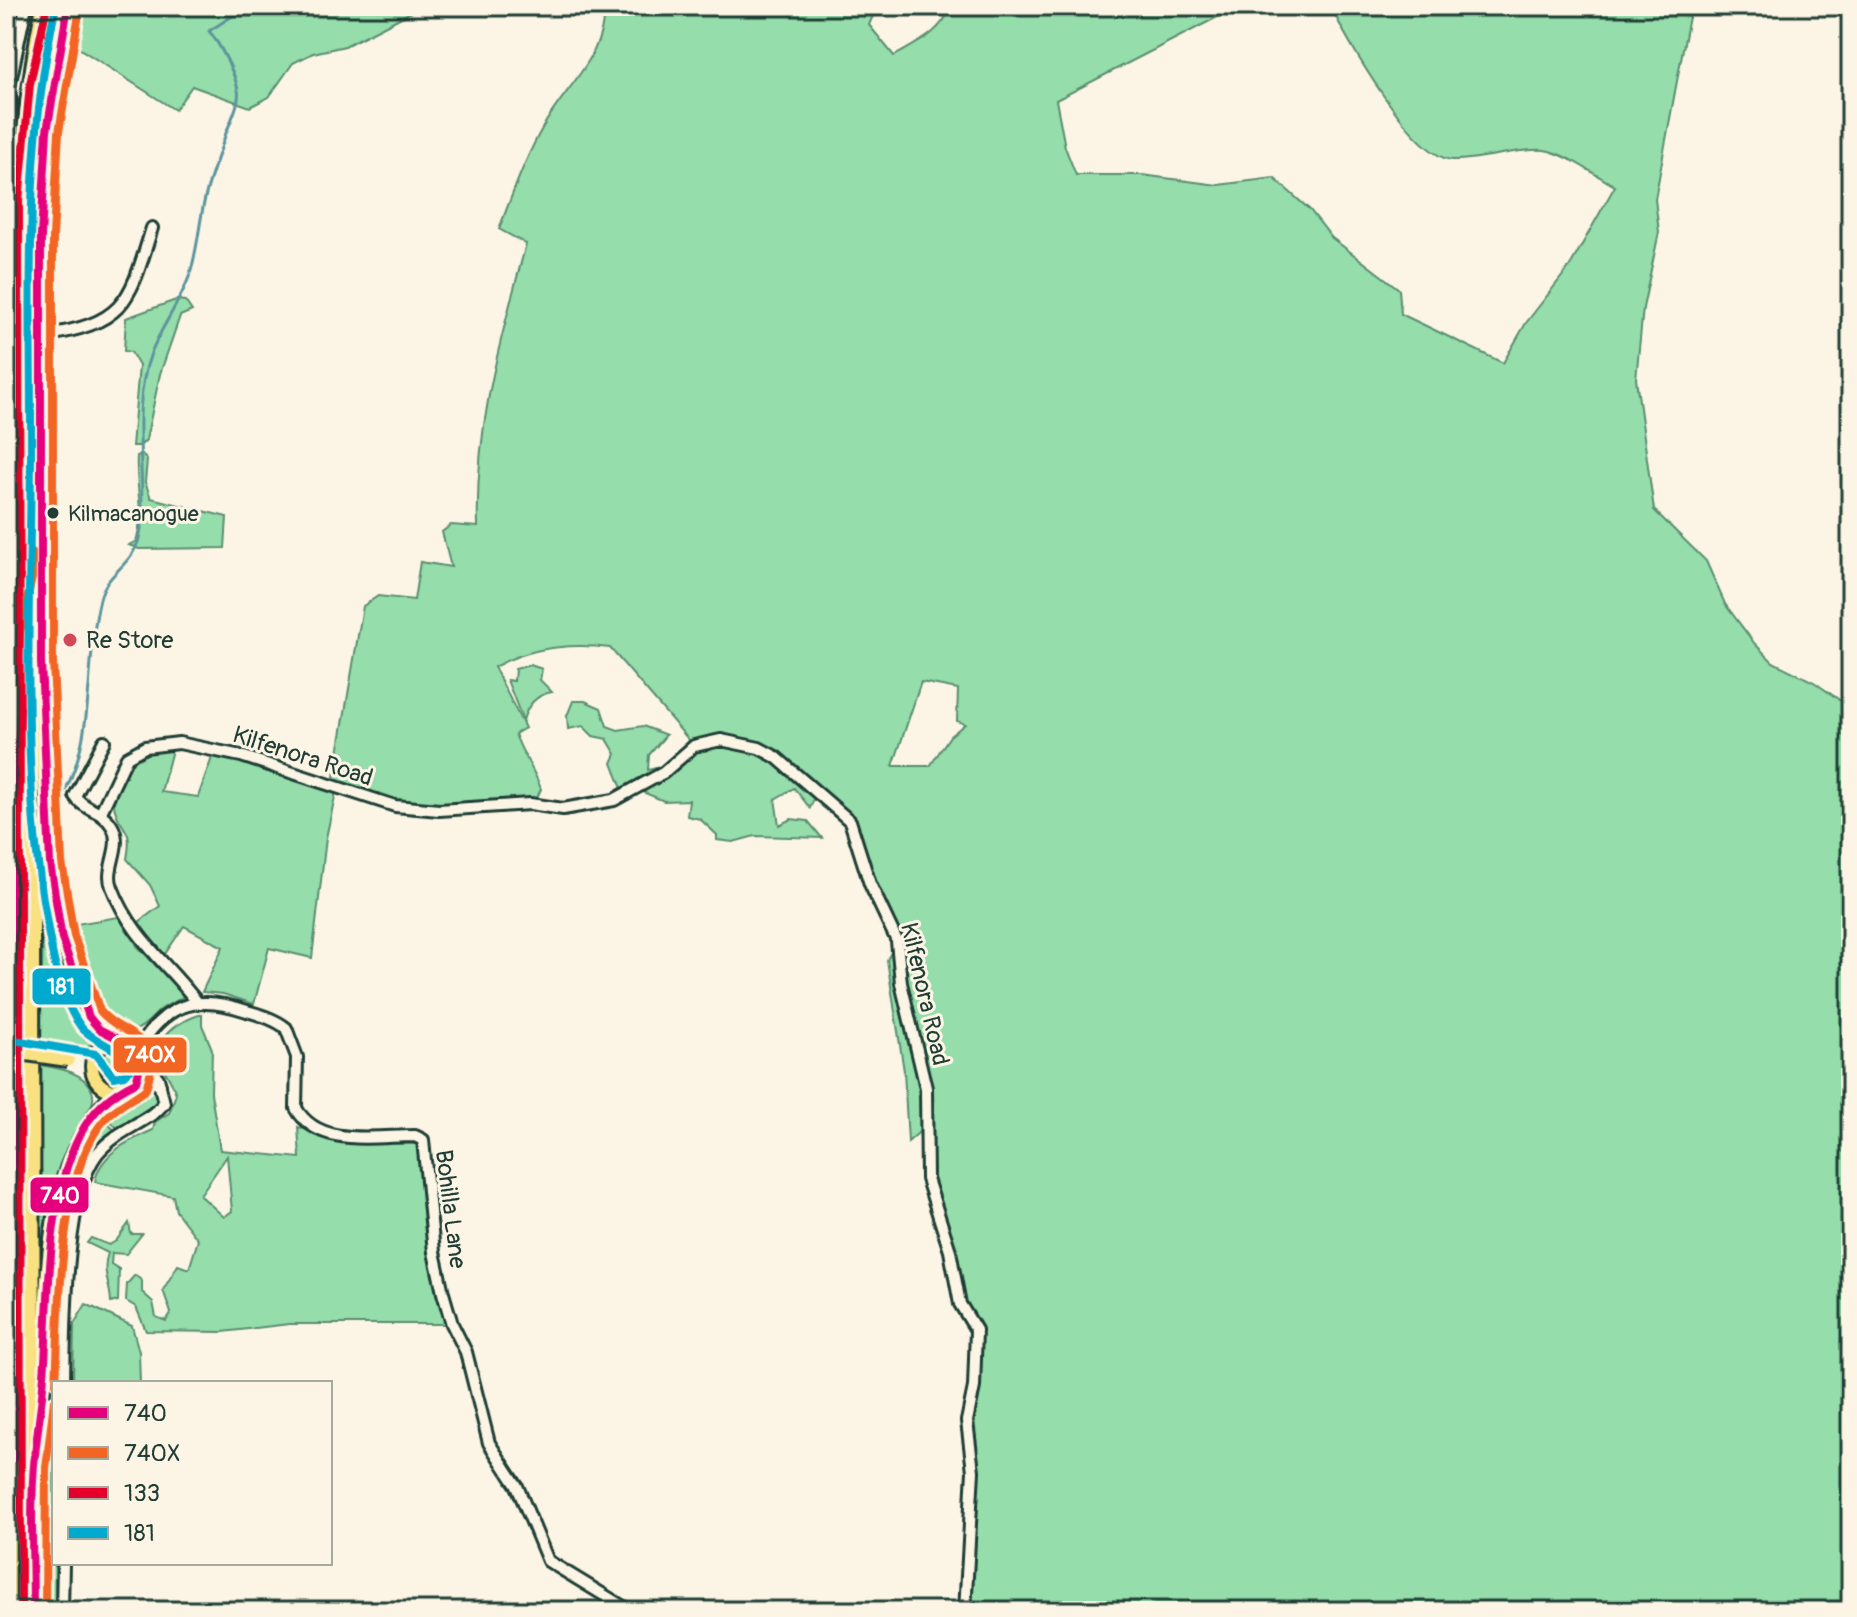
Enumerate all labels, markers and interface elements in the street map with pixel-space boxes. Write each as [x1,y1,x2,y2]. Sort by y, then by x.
place label: Kilmacanogue [68,500,199,528]
marker: Kilmacanogue [45,505,61,521]
place label: Re Store [86,626,174,655]
marker: Re Store [61,631,79,649]
street label: Kilfenora Road [229,720,377,793]
street label: Kilfenora Road [894,920,955,1068]
line badge: 181 [31,967,92,1006]
text: 181 [47,973,75,1001]
line badge: 740X [112,1036,188,1074]
text: 740X [124,1041,176,1069]
street label: Bohilla Lane [429,1148,472,1270]
line badge: 740 [29,1176,90,1214]
text: 740 [40,1182,80,1210]
legend [52,1381,332,1565]
text: 740 [124,1399,167,1428]
text: 740X [124,1439,181,1468]
text: 133 [124,1479,160,1508]
text: 181 [124,1519,155,1548]

